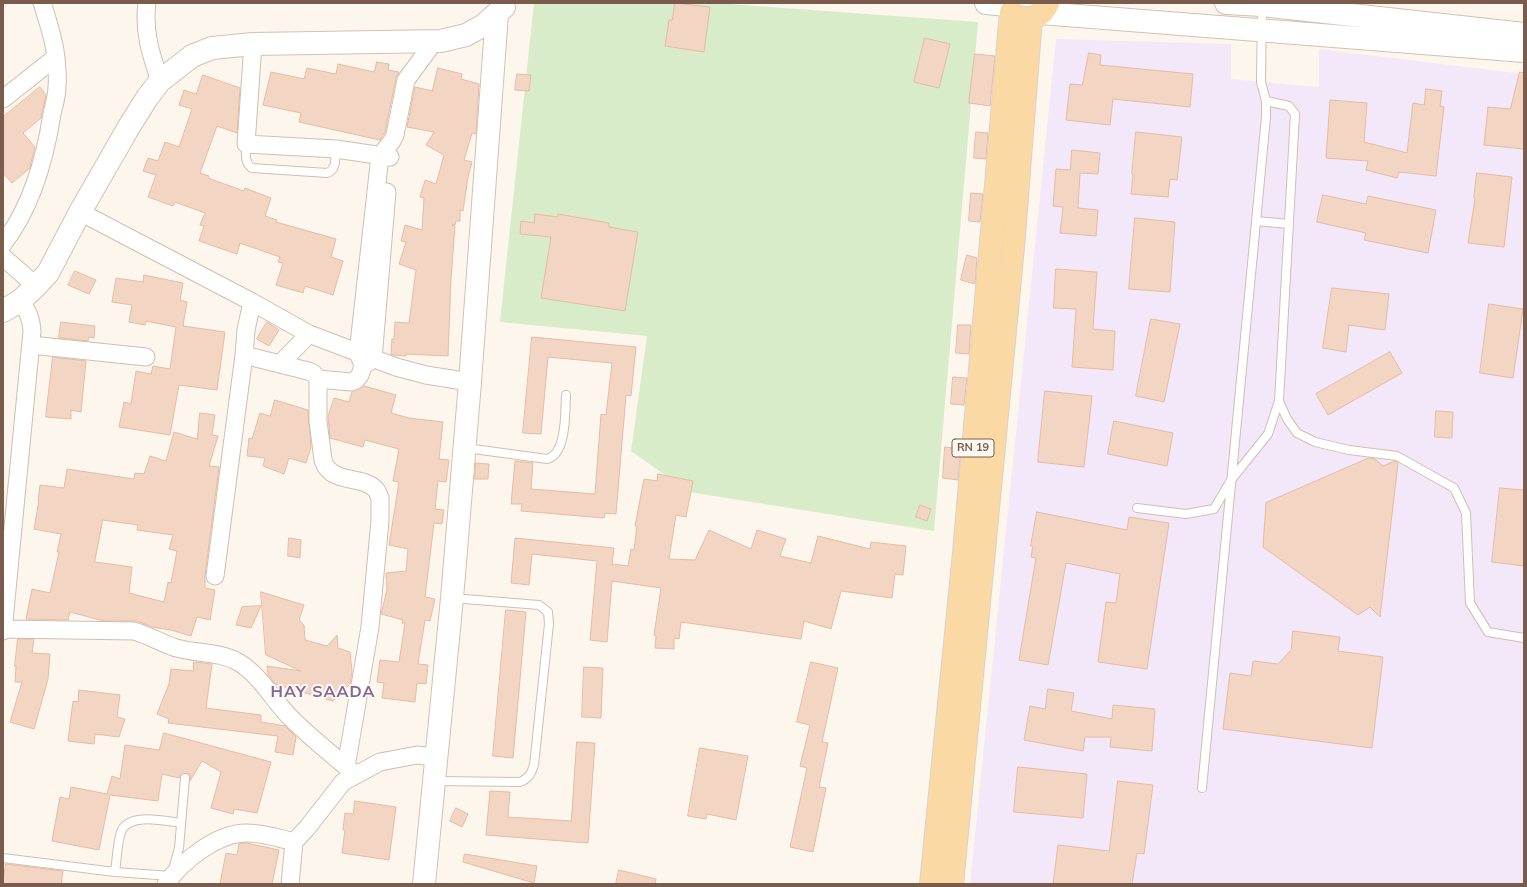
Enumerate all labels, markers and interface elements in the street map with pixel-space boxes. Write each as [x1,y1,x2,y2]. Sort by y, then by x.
road number: RN 19 [952,439,994,457]
district label: HAY SAADA [271,682,375,702]

